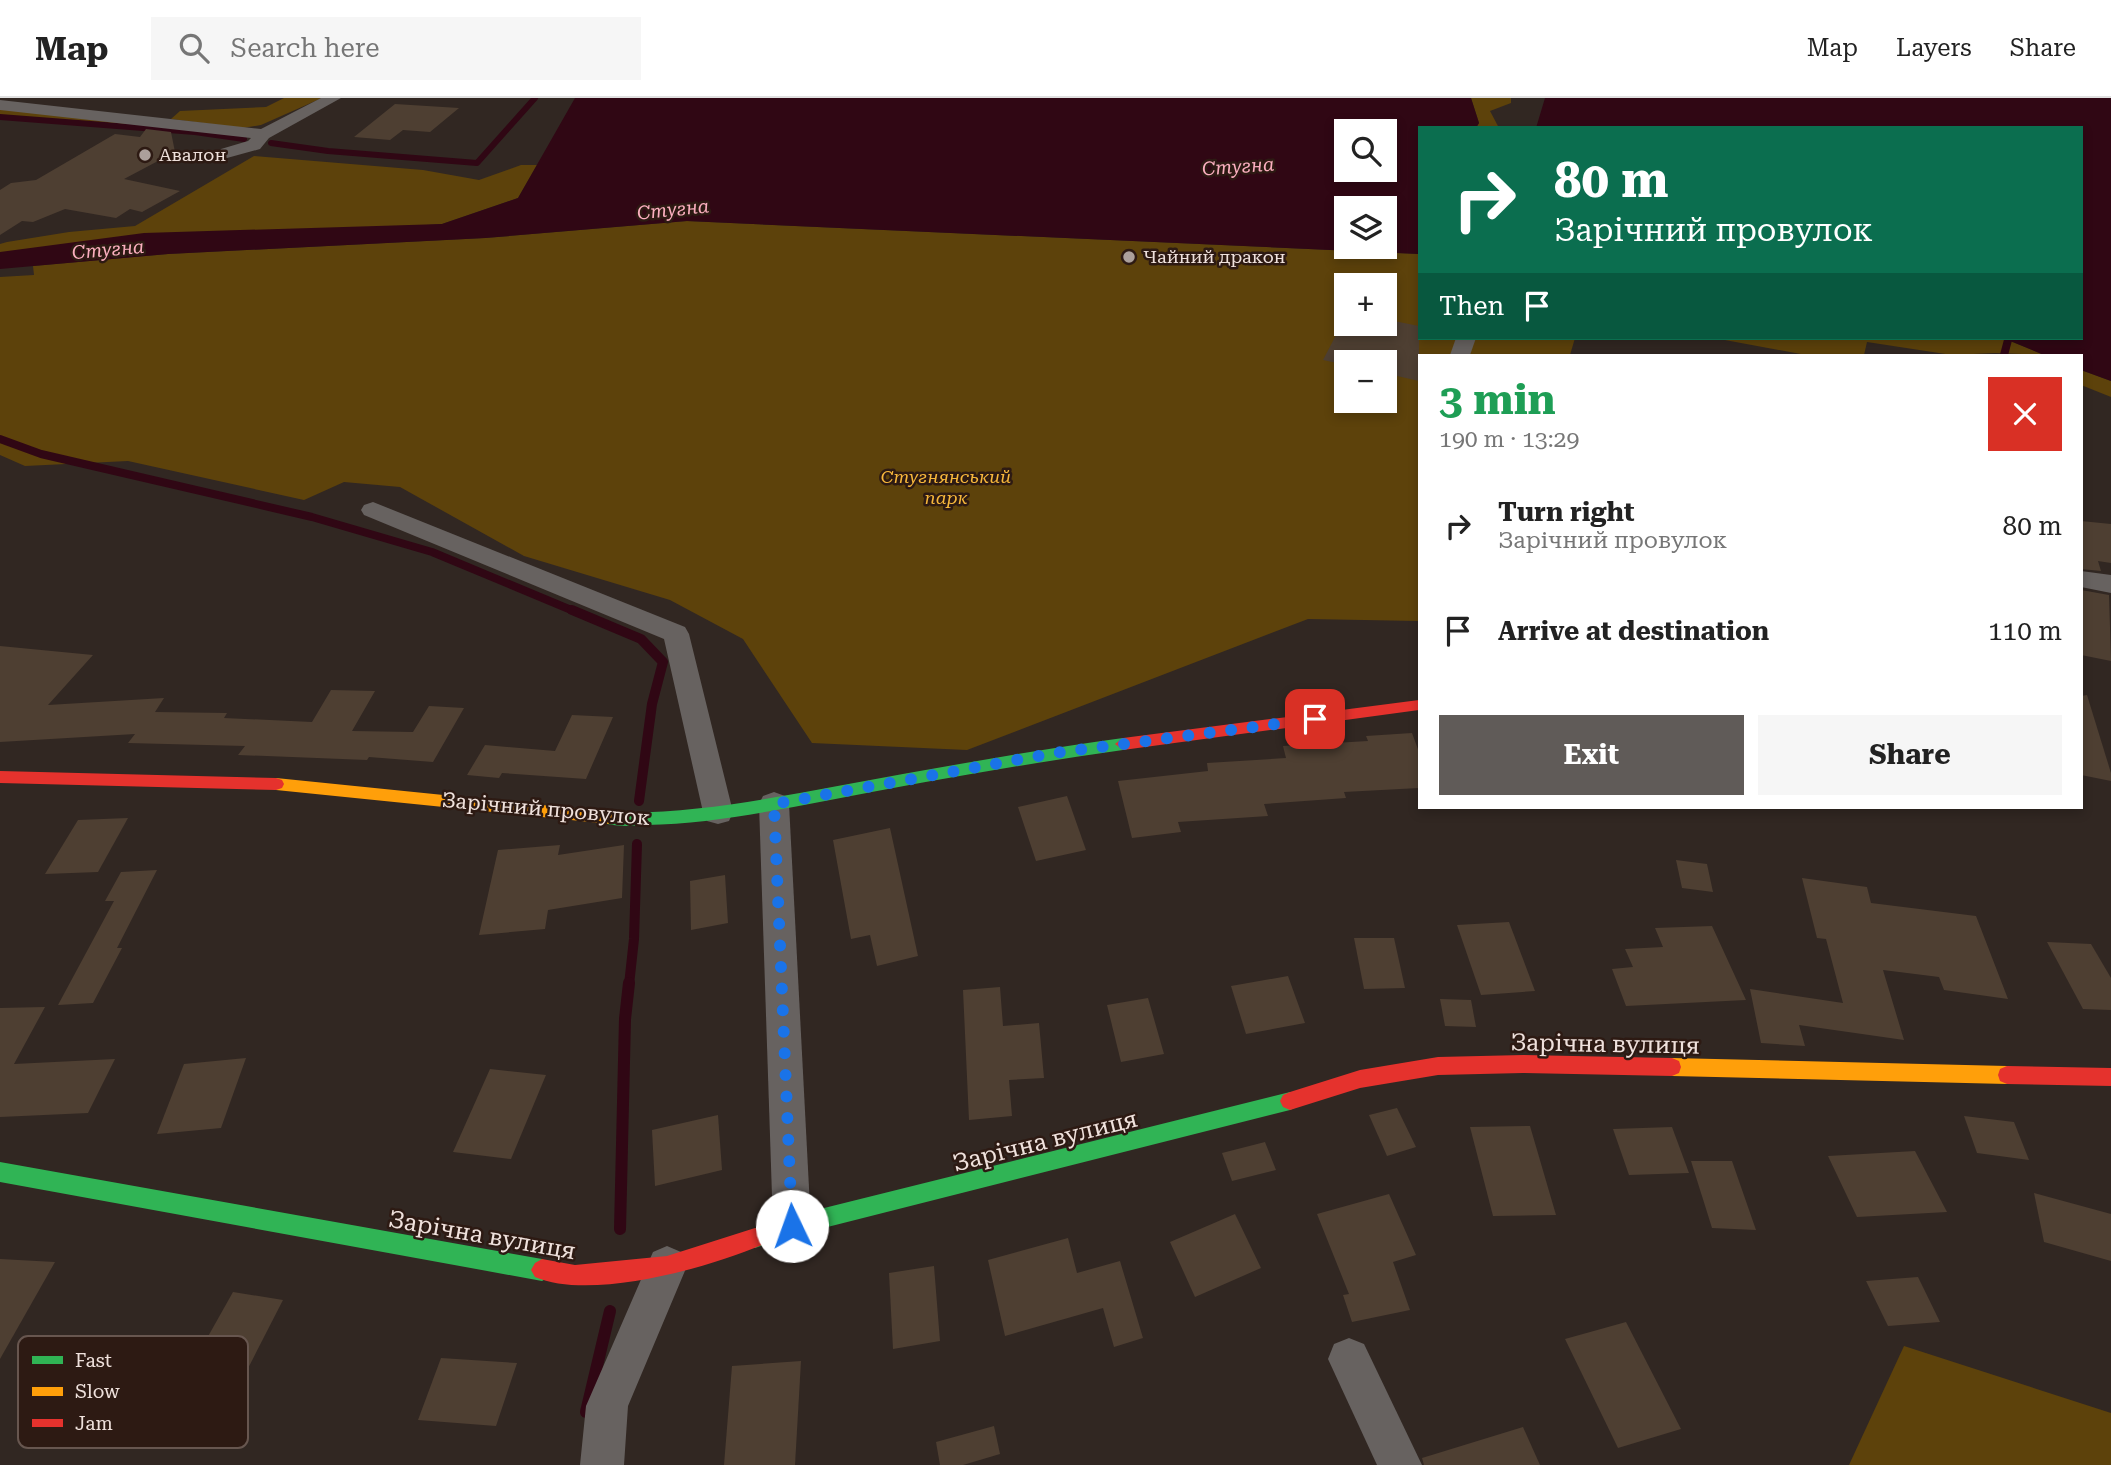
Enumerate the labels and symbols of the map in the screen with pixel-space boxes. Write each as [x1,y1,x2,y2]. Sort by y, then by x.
place label: Авалон [159,144,226,165]
marker: Авалон [137,147,153,163]
water label: Стугна [1201,153,1275,180]
water label: Стугна [636,194,710,225]
water label: Стугна [71,235,145,264]
place label: Чайний дракон [1143,246,1286,267]
marker: Чайний дракон [1121,249,1137,265]
park label: Стугнянський парк [881,466,1011,508]
pin [1285,689,1345,749]
street label: Зарічний провулок [441,788,651,830]
street label: Зарічна вулиця [1510,1028,1700,1060]
street label: Зарічна вулиця [950,1104,1140,1178]
position arrow [755,1189,829,1263]
street label: Зарічна вулиця [386,1205,578,1265]
legend [18,1336,248,1448]
text: Fast [75,1349,112,1372]
text: Slow [75,1380,120,1403]
text: Jam [75,1412,113,1435]

